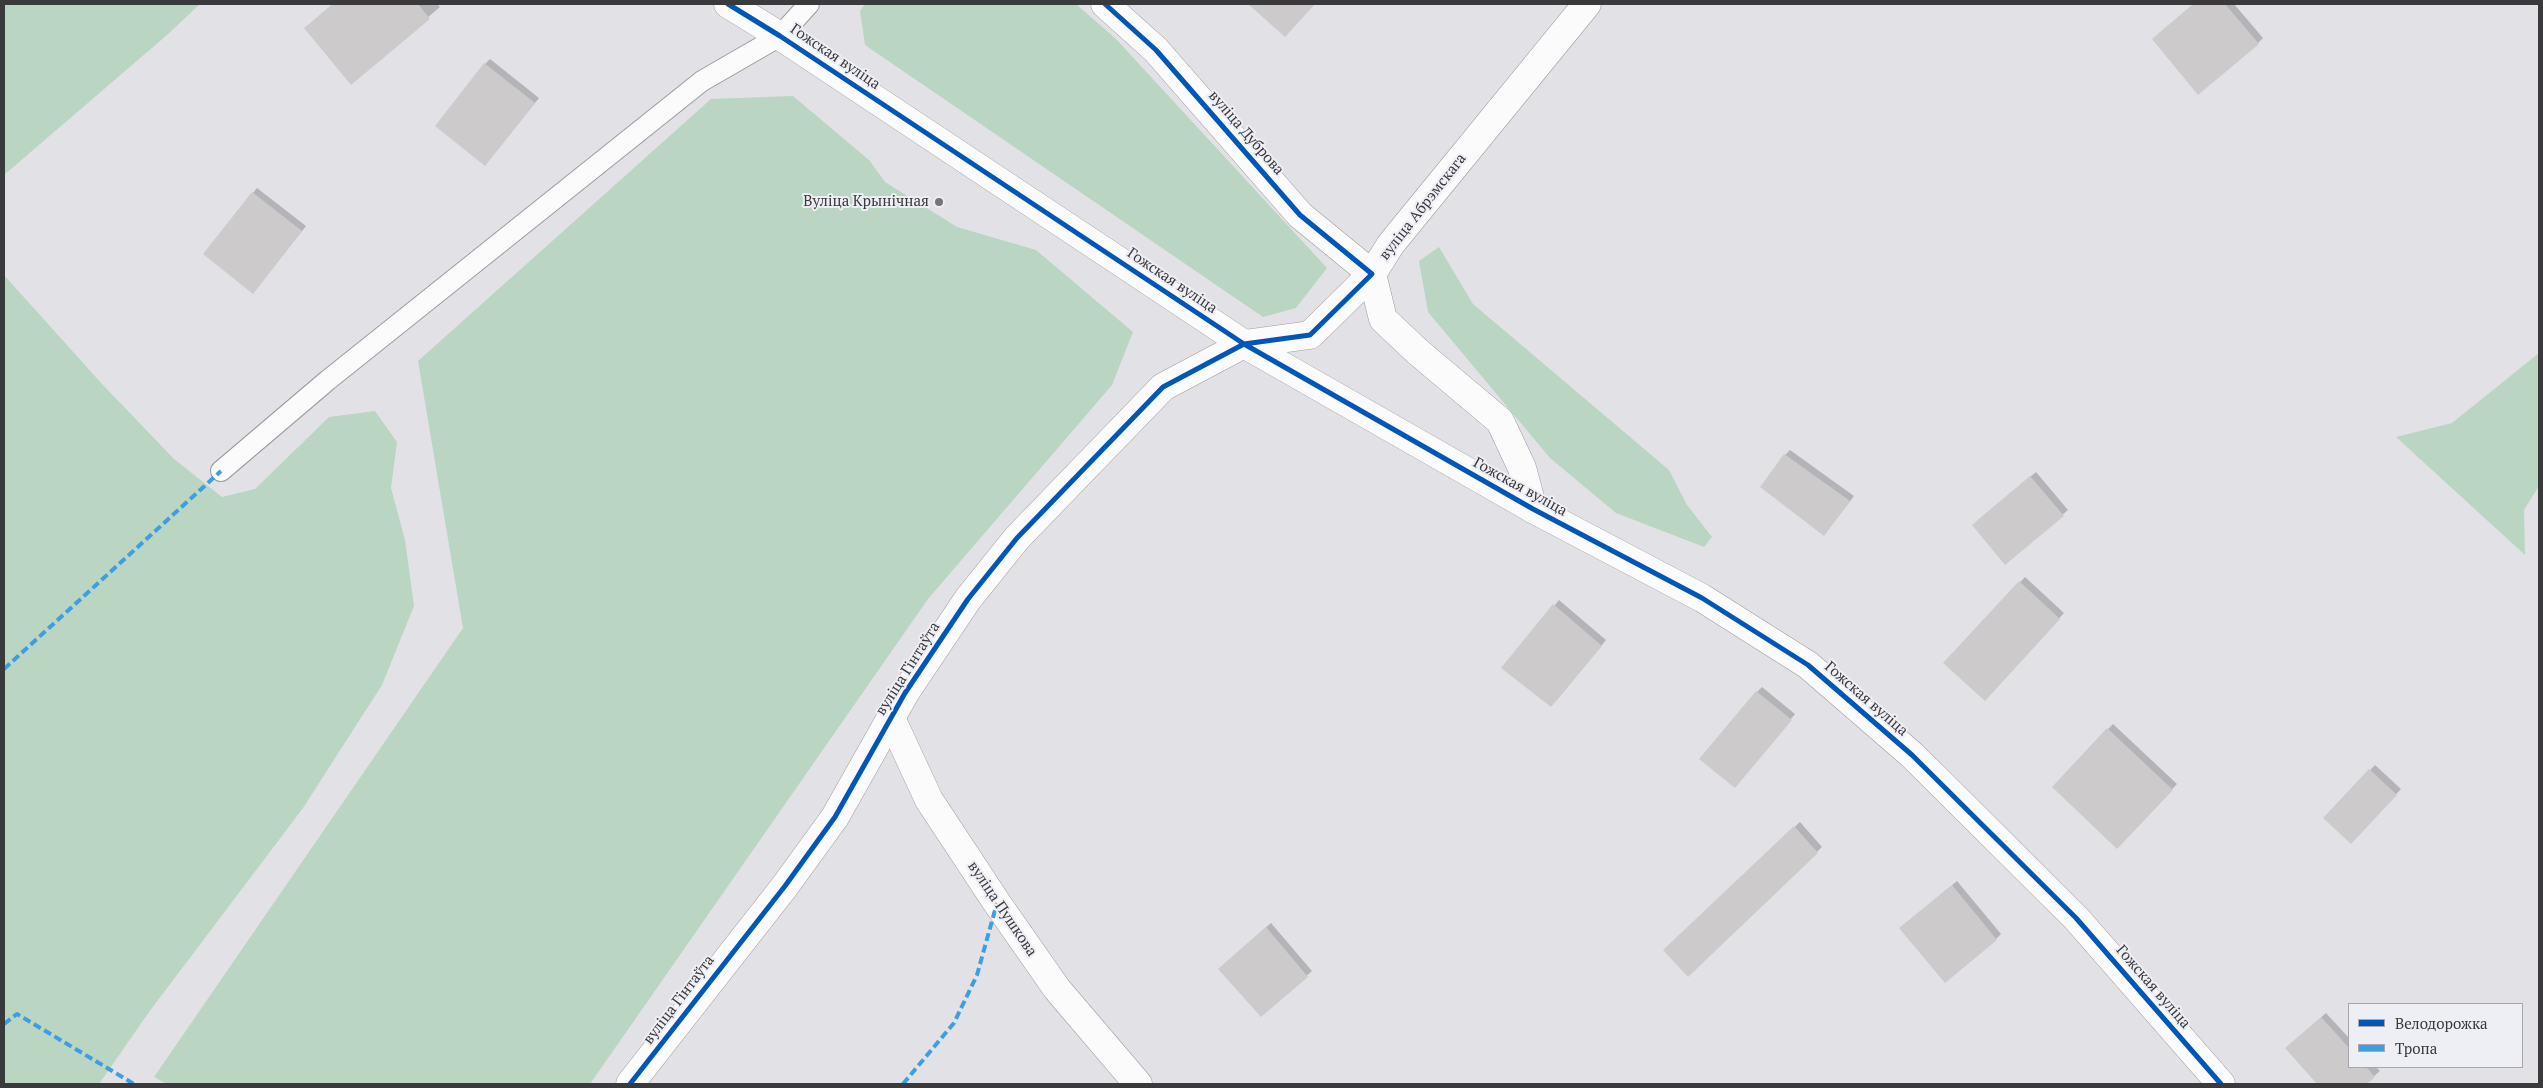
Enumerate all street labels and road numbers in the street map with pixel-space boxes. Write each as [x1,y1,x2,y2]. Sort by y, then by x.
street label: Гожская вуліца [787,20,883,94]
street label: вуліца Дуброва [1204,87,1288,179]
street label: вуліца Абрэмскага [1376,150,1470,264]
street label: Гожская вуліца [1124,244,1220,318]
street label: Гожская вуліца [1470,454,1570,520]
street label: вуліца Гінтаўта [872,619,944,719]
street label: Гожская вуліца [1821,658,1911,740]
street label: вуліца Пушкова [964,858,1040,960]
street label: Гожская вуліца [2112,942,2194,1032]
street label: вуліца Гінтаўта [640,952,718,1048]

